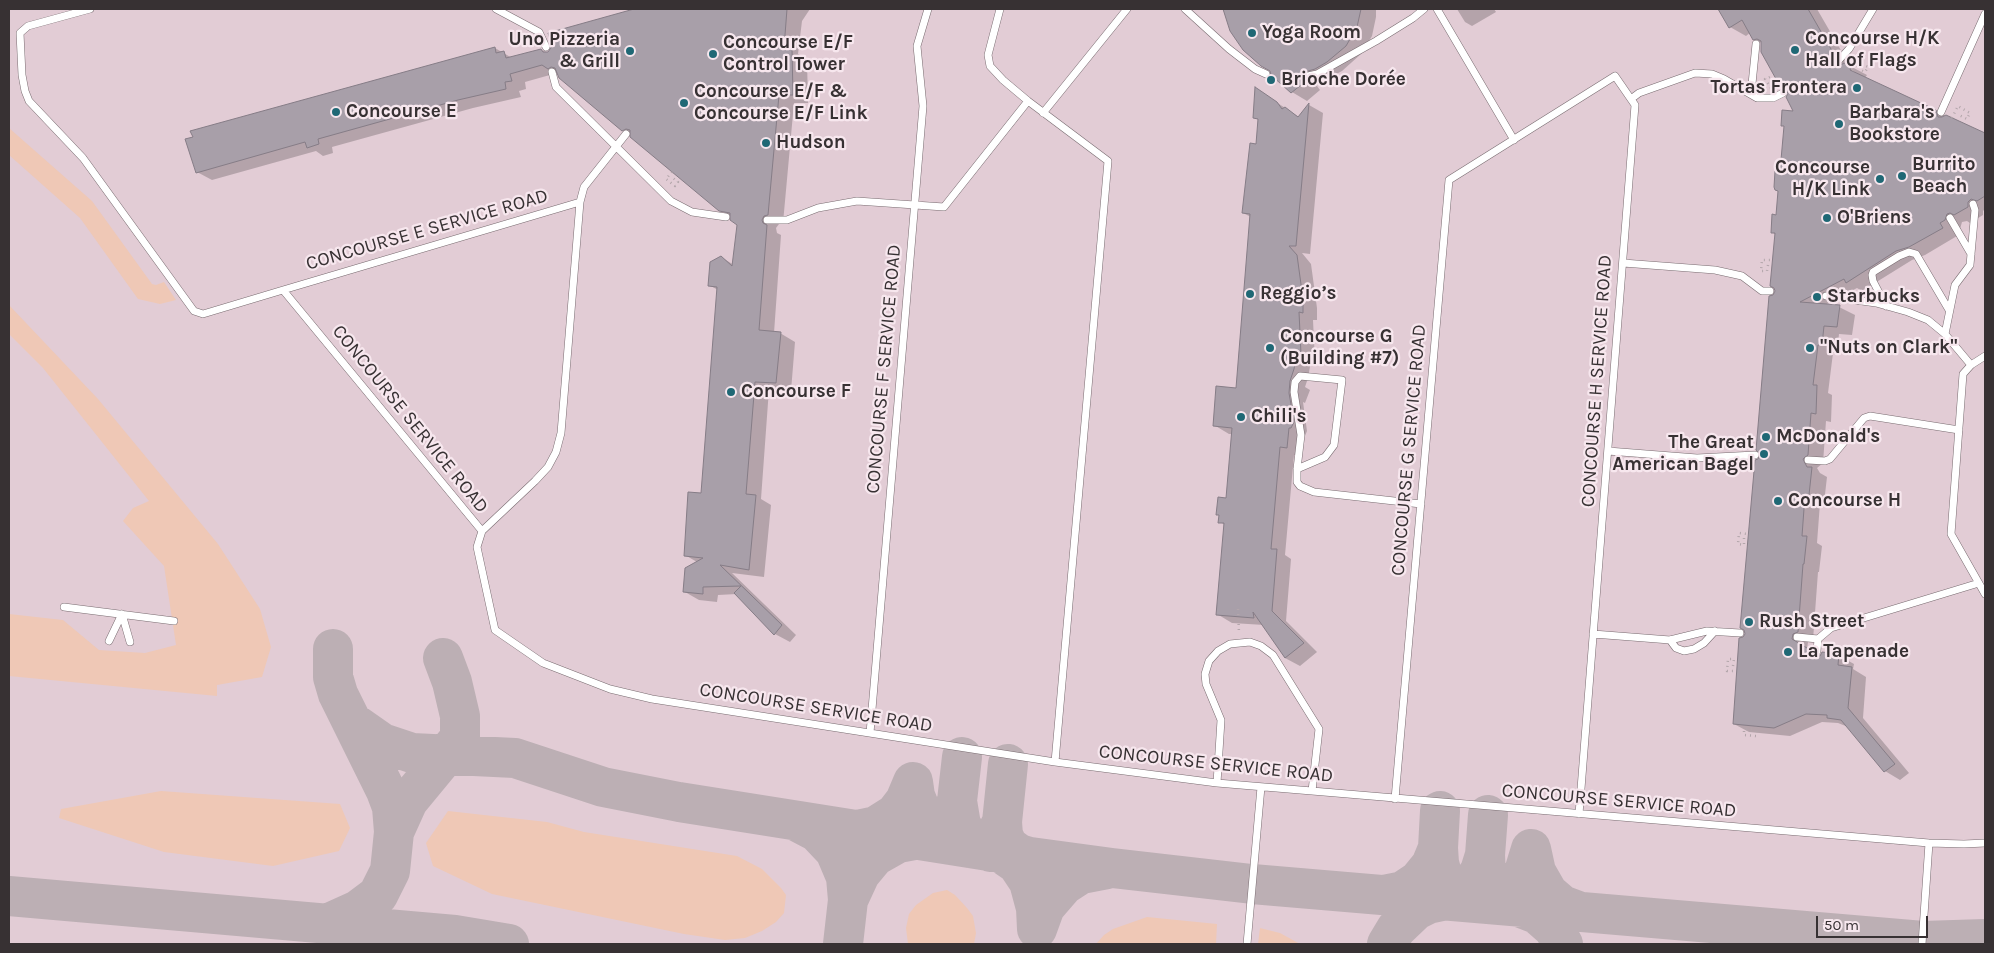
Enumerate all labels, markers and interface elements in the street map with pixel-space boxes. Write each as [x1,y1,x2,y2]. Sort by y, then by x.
place label: Yoga Room [1262,22,1361,44]
marker: Yoga Room [1246,27,1258,39]
place label: Concourse H/K Hall of Flags [1805,28,1940,72]
place label: Uno Pizzeria & Grill [509,29,620,73]
place label: Concourse E/F Control Tower [723,32,853,76]
marker: Concourse H/K Hall of Flags [1789,44,1801,56]
marker: Uno Pizzeria & Grill [624,45,636,57]
marker: Concourse E/F Control Tower [707,48,719,60]
place label: Brioche Dorée [1281,69,1406,91]
marker: Brioche Dorée [1265,74,1277,86]
place label: Tortas Frontera [1710,77,1847,99]
place label: Concourse E/F & Concourse E/F Link [694,81,868,125]
marker: Tortas Frontera [1851,82,1863,94]
marker: Concourse E/F & Concourse E/F Link [678,97,690,109]
place label: Concourse E [346,101,457,123]
place label: Barbara's Bookstore [1849,102,1940,146]
marker: Concourse E [330,106,342,118]
marker: Barbara's Bookstore [1833,118,1845,130]
place label: Hudson [776,132,846,154]
marker: Hudson [760,137,772,149]
place label: Burrito Beach [1912,154,1976,198]
place label: Concourse H/K Link [1775,157,1870,201]
marker: Burrito Beach [1896,170,1908,182]
marker: Concourse H/K Link [1874,173,1886,185]
street label: CONCOURSE E SERVICE ROAD [303,184,551,276]
place label: O'Briens [1837,207,1911,229]
marker: O'Briens [1821,212,1833,224]
street label: CONCOURSE F SERVICE ROAD [862,243,906,495]
street label: CONCOURSE H SERVICE ROAD [1577,254,1617,508]
place label: Reggio’s [1260,283,1337,305]
place label: Starbucks [1827,286,1920,308]
marker: Reggio’s [1244,288,1256,300]
marker: Starbucks [1811,291,1823,303]
street label: CONCOURSE SERVICE ROAD [327,320,493,518]
street label: CONCOURSE G SERVICE ROAD [1387,323,1431,577]
place label: Concourse G (Building #7) [1280,326,1399,370]
place label: "Nuts on Clark" [1820,337,1957,359]
marker: Concourse G (Building #7) [1264,342,1276,354]
marker: "Nuts on Clark" [1804,342,1816,354]
place label: Concourse F [741,381,851,403]
marker: Concourse F [725,386,737,398]
place label: Chili's [1251,406,1307,428]
marker: Chili's [1235,411,1247,423]
place label: McDonald's [1776,426,1880,448]
marker: McDonald's [1760,431,1772,443]
place label: The Great American Bagel [1612,432,1754,476]
marker: The Great American Bagel [1758,448,1770,460]
place label: Concourse H [1788,490,1901,512]
marker: Concourse H [1772,495,1784,507]
place label: Rush Street [1759,611,1865,633]
marker: Rush Street [1743,616,1755,628]
place label: La Tapenade [1798,641,1909,663]
marker: La Tapenade [1782,646,1794,658]
street label: CONCOURSE SERVICE ROAD [698,678,934,738]
street label: CONCOURSE SERVICE ROAD [1098,740,1334,788]
street label: CONCOURSE SERVICE ROAD [1501,779,1737,823]
scale bar [1819,906,1932,938]
text: 50 m [1824,916,1859,934]

